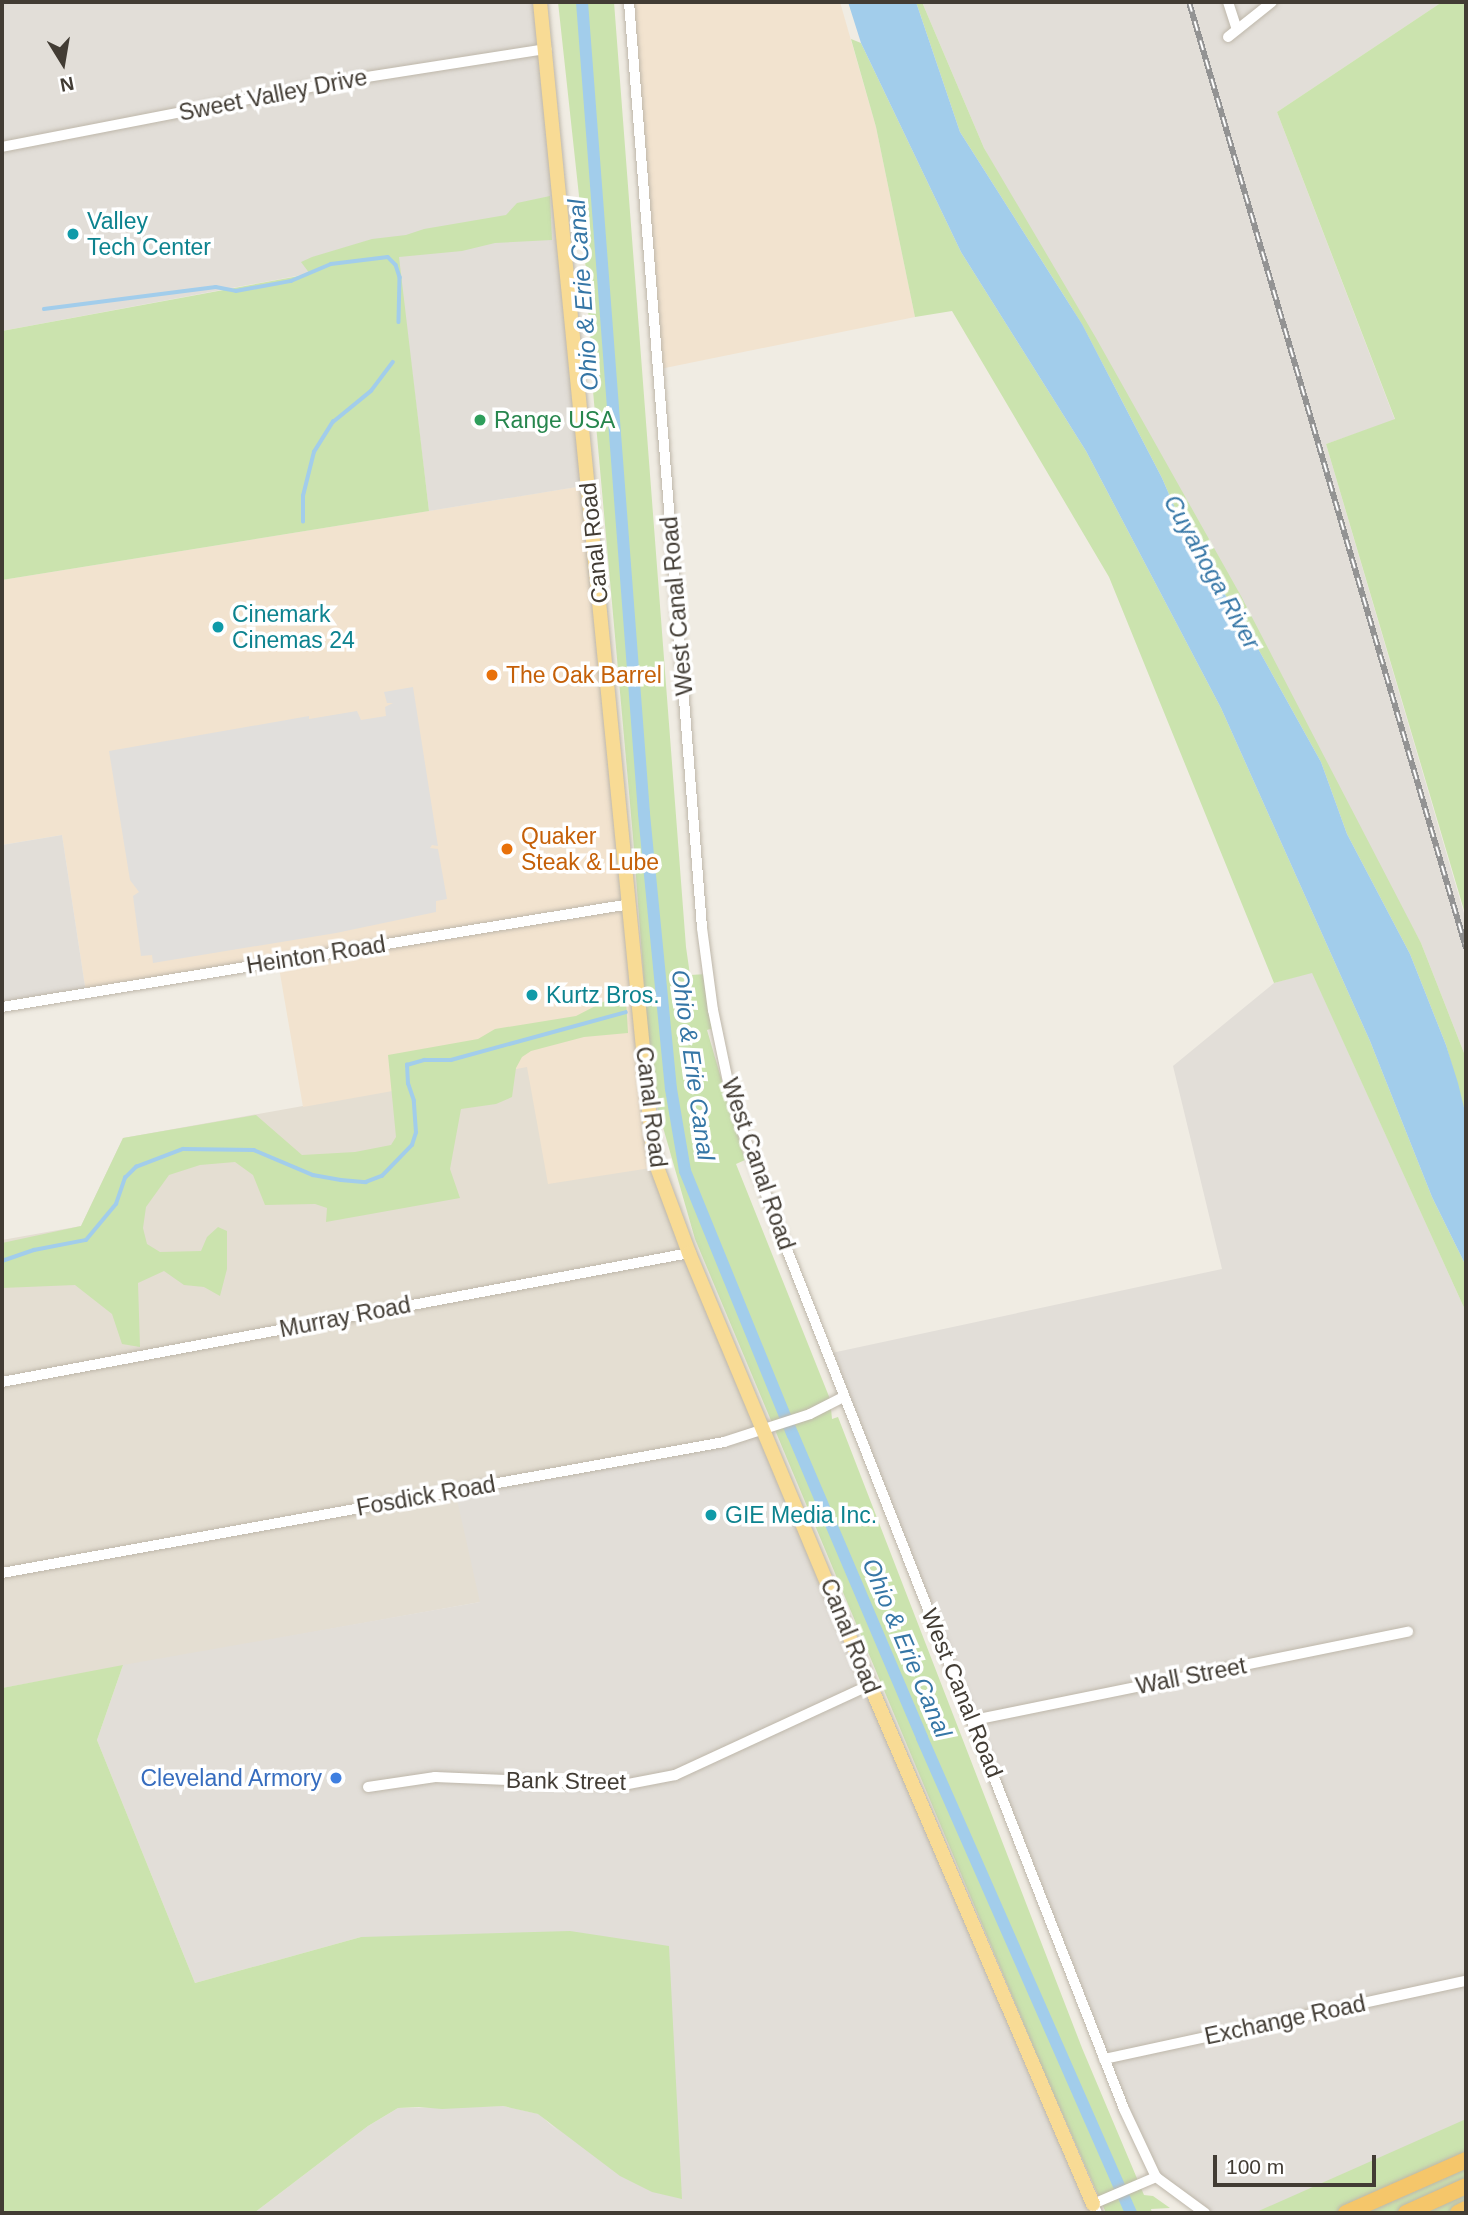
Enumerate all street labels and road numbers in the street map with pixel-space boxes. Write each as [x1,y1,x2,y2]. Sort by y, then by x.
street label: Sweet Valley Drive [176,63,370,127]
street label: Canal Road [574,481,614,605]
street label: West Canal Road [655,515,699,697]
street label: Heinton Road [244,930,388,980]
street label: Canal Road [630,1045,672,1169]
street label: West Canal Road [716,1074,800,1254]
street label: Murray Road [277,1291,413,1343]
street label: Fosdick Road [354,1470,498,1522]
street label: Canal Road [814,1575,886,1697]
street label: West Canal Road [916,1604,1008,1782]
street label: Wall Street [1134,1652,1248,1700]
street label: Bank Street [506,1766,626,1796]
street label: Exchange Road [1202,1989,1368,2051]

